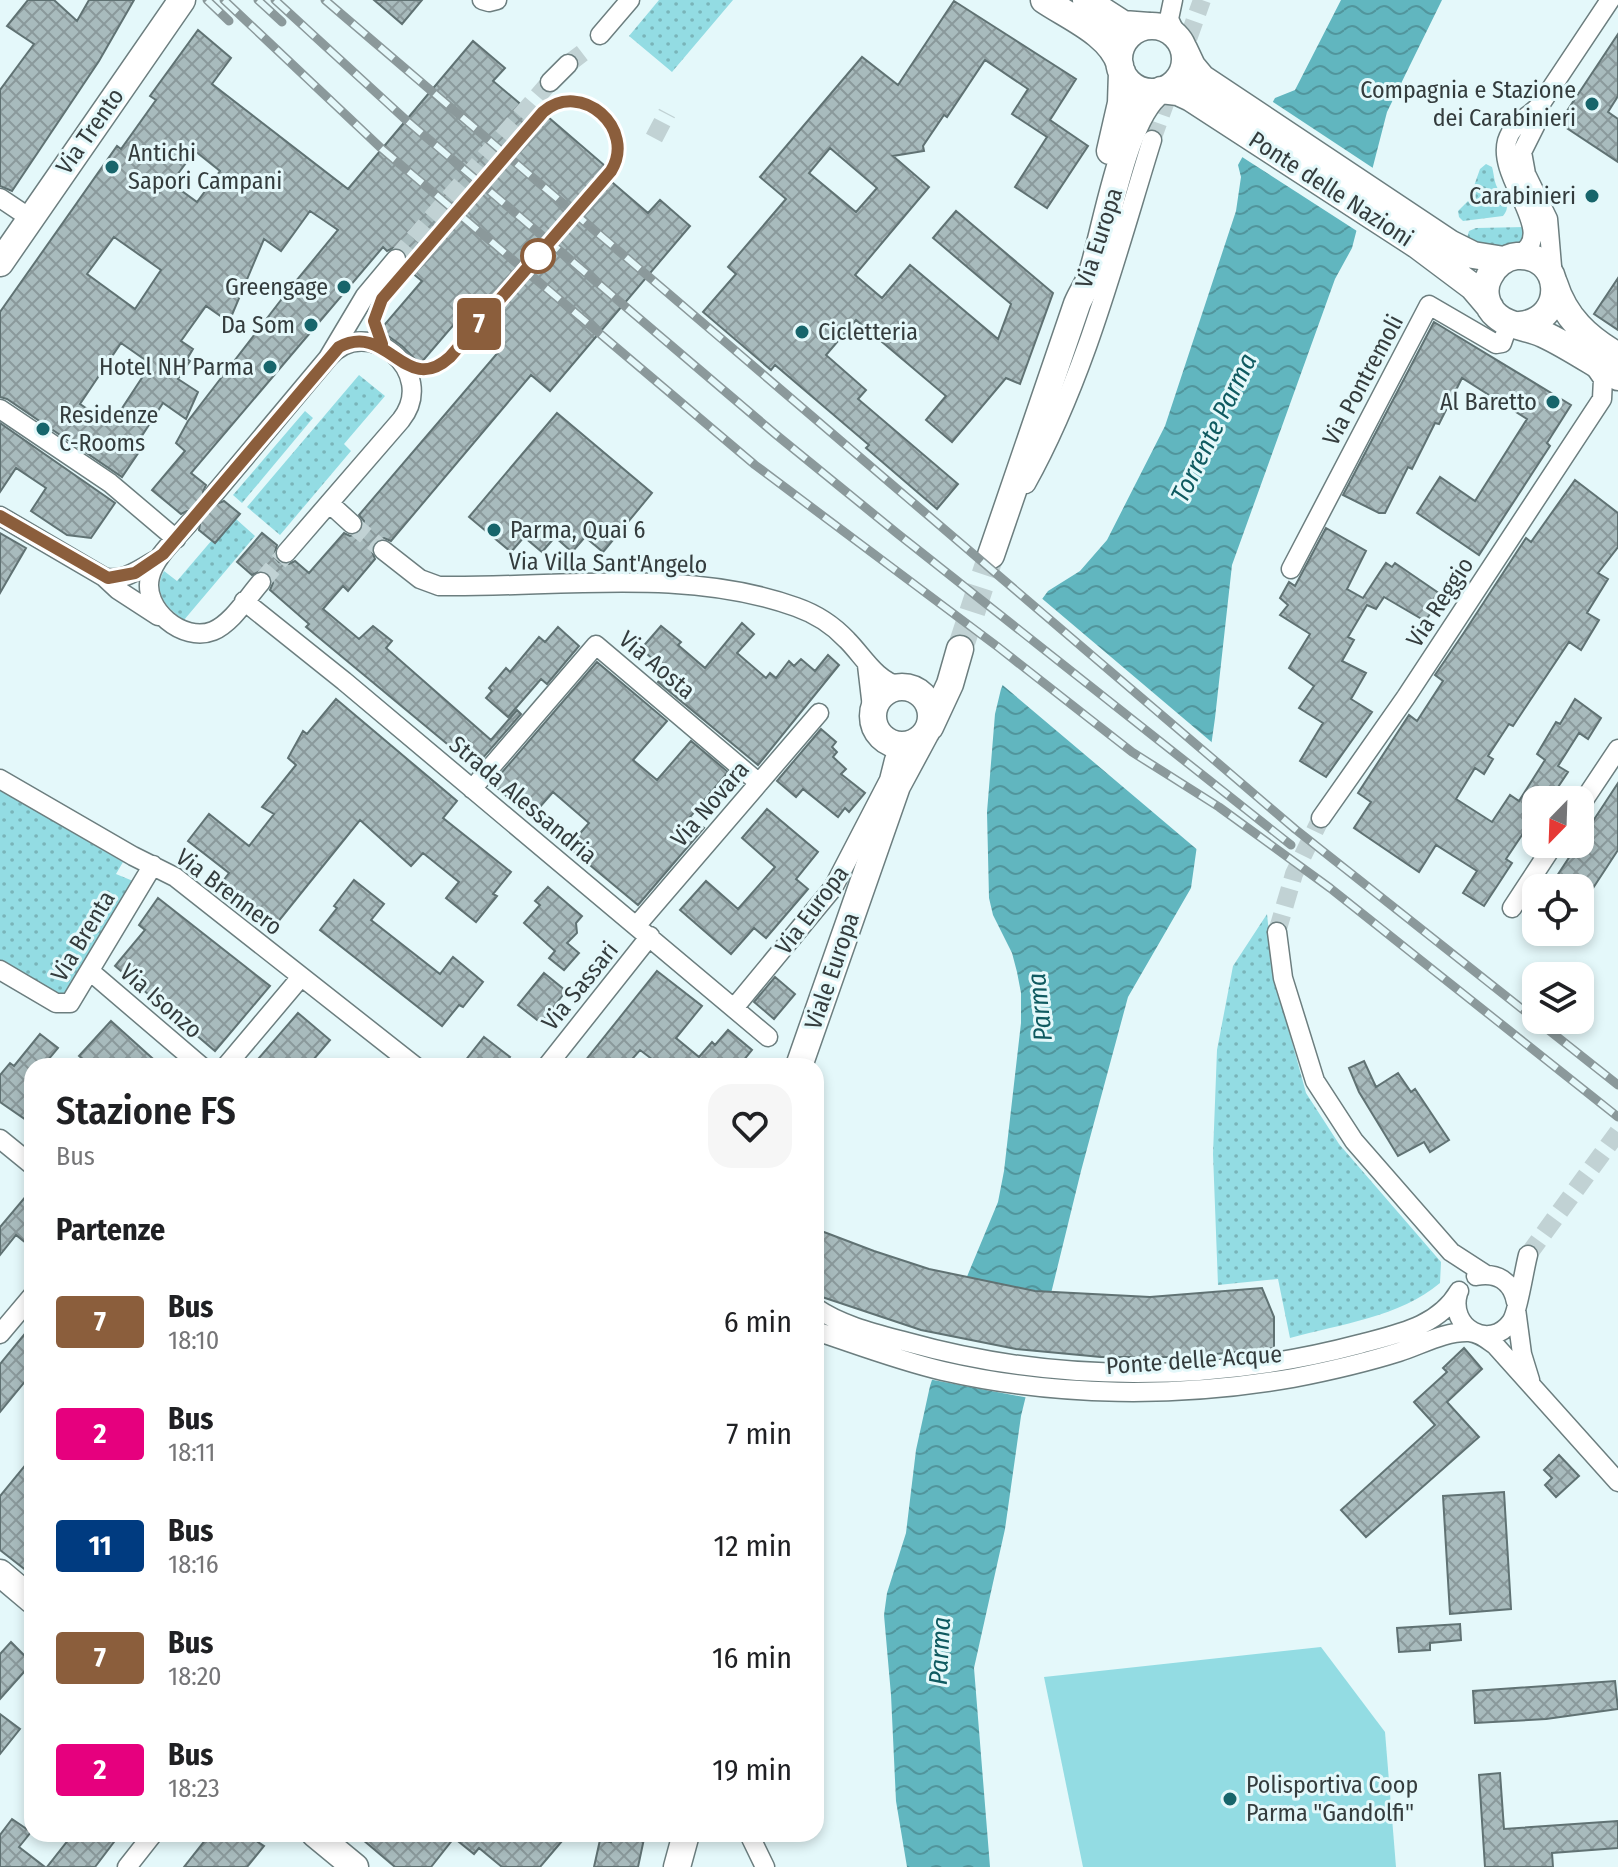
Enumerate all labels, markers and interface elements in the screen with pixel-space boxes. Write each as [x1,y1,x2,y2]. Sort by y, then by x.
place label: Compagnia e Stazione dei Carabinieri [1360,76,1576,132]
street label: Via Trento [50,83,130,179]
marker: Compagnia e Stazione dei Carabinieri [1583,95,1601,113]
street label: Ponte delle Nazioni [1244,126,1418,252]
place label: Antichi Sapori Campani [128,139,282,195]
marker: Antichi Sapori Campani [103,158,121,176]
place label: Carabinieri [1469,182,1576,210]
street label: Via Europa [1070,184,1128,292]
marker: Carabinieri [1583,187,1601,205]
unlabelled marker [521,239,555,273]
place label: Greengage [225,273,328,301]
marker: Greengage [335,278,353,296]
line badge: 7 [453,298,505,350]
text: 7 [473,307,485,340]
street label: Via Pontremoli [1317,310,1409,450]
place label: Da Som [221,311,295,339]
marker: Da Som [302,316,320,334]
place label: Cicletteria [818,318,918,346]
marker: Cicletteria [793,323,811,341]
water label: Torrente Parma [1165,348,1263,508]
place label: Hotel NH Parma [99,353,254,381]
marker: Hotel NH Parma [261,358,279,376]
place label: Al Baretto [1440,388,1537,416]
marker: Al Baretto [1544,393,1562,411]
place label: Residenze C-Rooms [59,401,158,457]
marker: Residenze C-Rooms [34,420,52,438]
place label: Parma, Quai 6 [510,516,645,544]
marker: Parma, Quai 6 [485,521,503,539]
street label: Via Villa Sant'Angelo [508,547,708,579]
street label: Via Reggio [1401,552,1479,652]
street label: Via Aosta [613,625,701,705]
street label: Strada Alessandria [444,730,602,870]
street label: Via Novara [665,755,755,853]
north arrow [1522,786,1594,858]
map controls [1522,786,1594,1034]
street label: Via Brennero [170,843,288,941]
street label: Via Europa [770,860,854,960]
button: locate [1522,874,1594,946]
street label: Via Brenta [45,886,121,986]
street label: Viale Europa [799,909,865,1033]
street label: Via Sassari [536,936,624,1036]
street label: Via Isonzo [114,958,208,1044]
button: layers [1522,962,1594,1034]
water label: Parma [1021,971,1059,1043]
button: heart [708,1084,792,1168]
text: Stazione FS [56,1088,236,1134]
text: Bus [56,1141,95,1172]
text: Partenze [56,1212,165,1248]
text: Bus [168,1289,213,1325]
text: 6 min [724,1304,792,1340]
text: 7 [94,1305,106,1338]
text: 18:10 [168,1325,219,1356]
street label: Ponte delle Acque [1105,1340,1283,1380]
text: Bus [168,1401,213,1437]
text: 7 min [726,1416,792,1452]
text: 2 [94,1417,106,1450]
text: 18:11 [168,1437,216,1468]
text: Bus [168,1513,213,1549]
text: 12 min [714,1528,792,1564]
text: 11 [88,1529,112,1562]
text: 18:16 [168,1549,219,1580]
water label: Parma [923,1616,957,1686]
text: Bus [168,1625,213,1661]
text: 16 min [712,1640,792,1676]
text: 7 [94,1641,106,1674]
text: 18:20 [168,1661,222,1692]
text: Bus [168,1737,213,1773]
text: 19 min [712,1752,792,1788]
text: 2 [94,1753,106,1786]
place label: Polisportiva Coop Parma "Gandolfi" [1246,1771,1418,1827]
text: 18:23 [168,1773,220,1804]
marker: Polisportiva Coop Parma "Gandolfi" [1221,1790,1239,1808]

